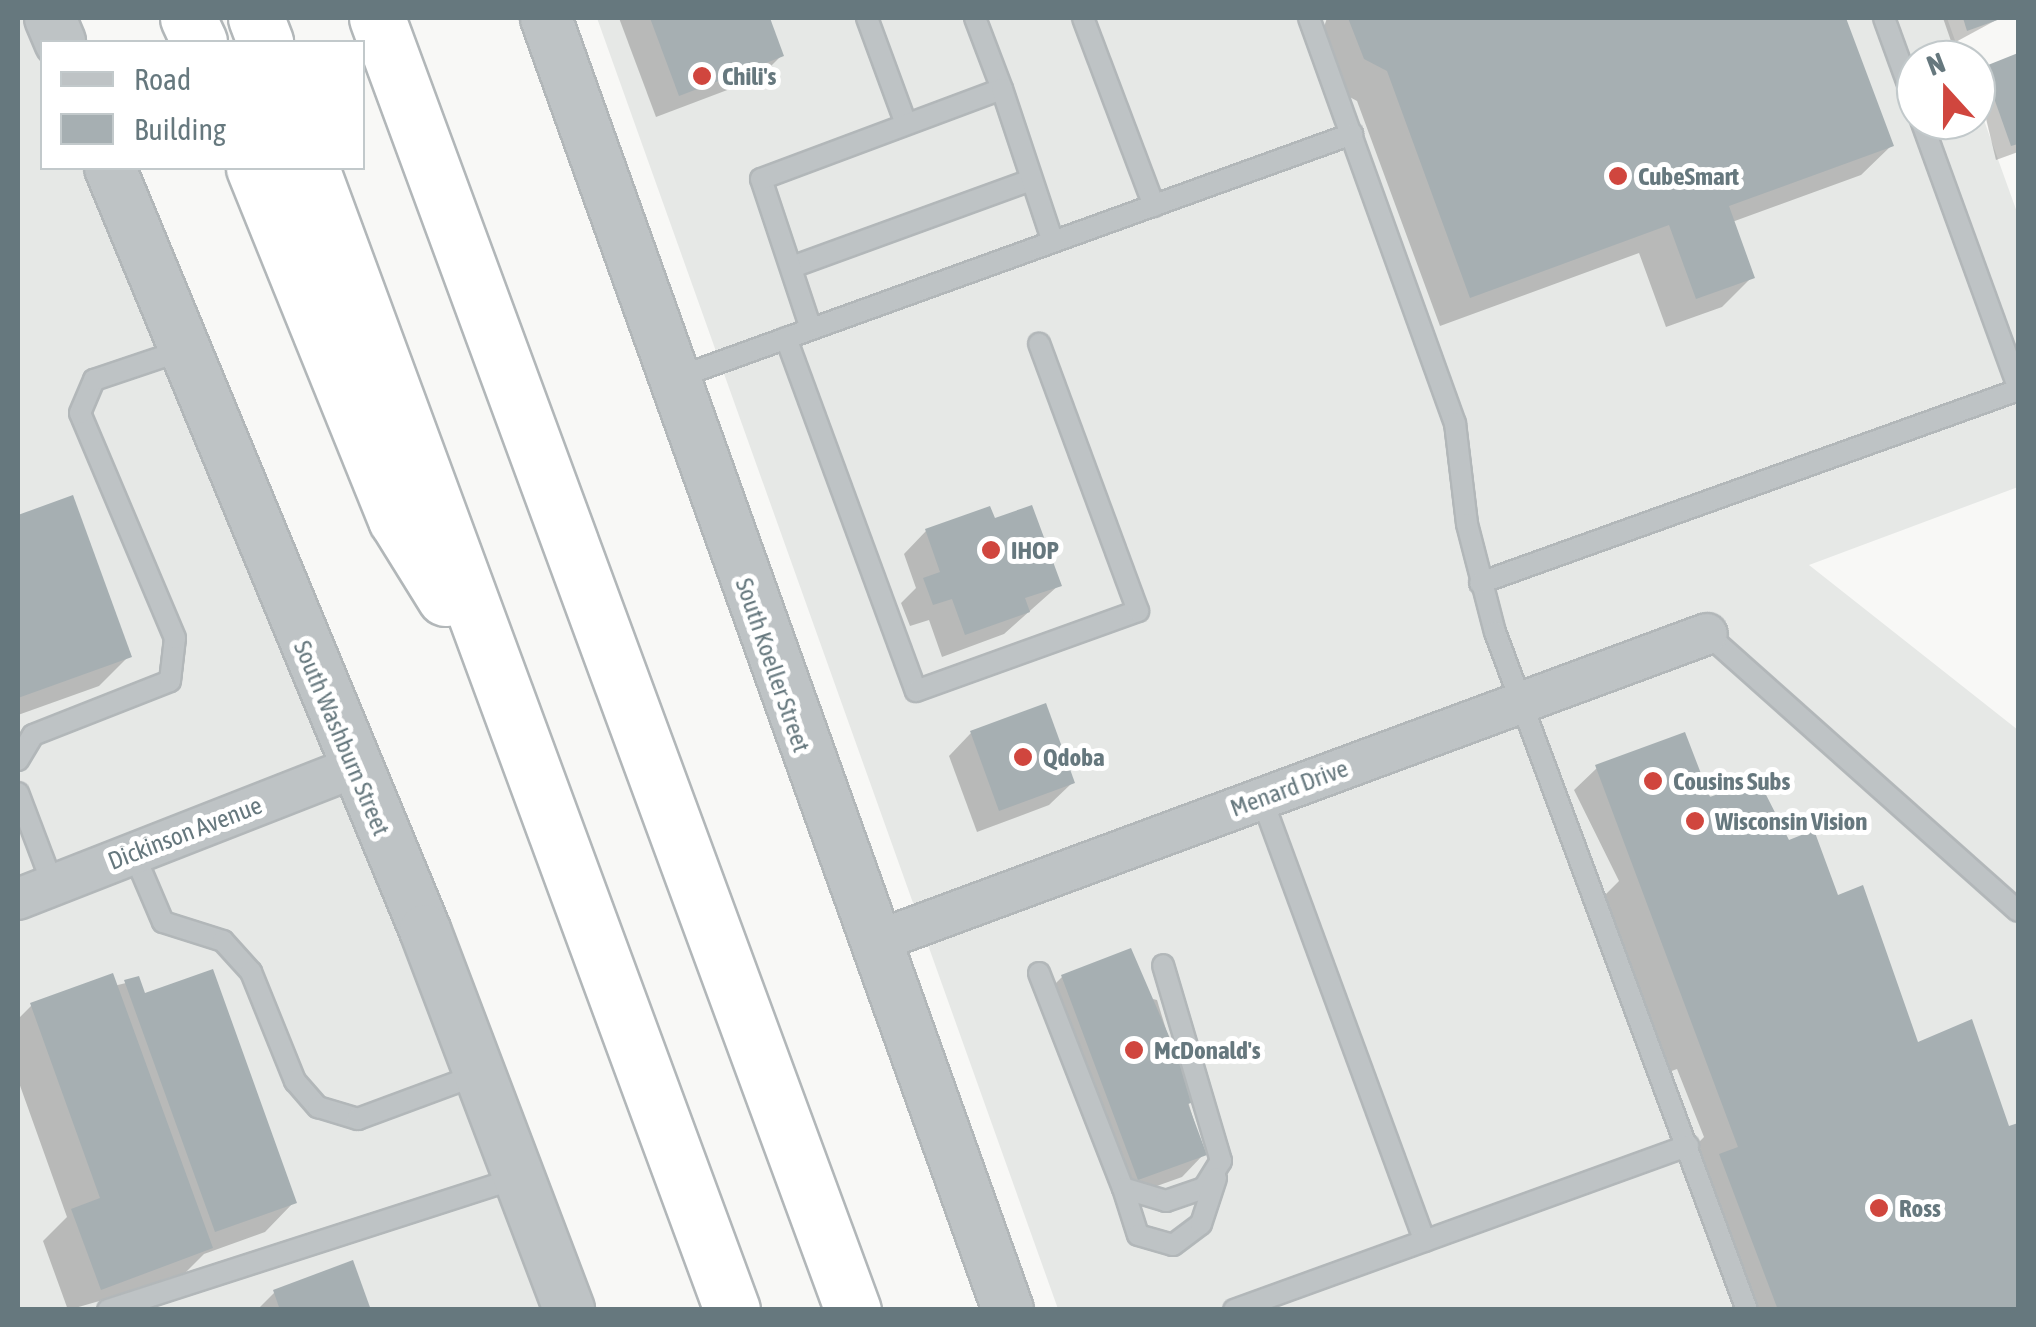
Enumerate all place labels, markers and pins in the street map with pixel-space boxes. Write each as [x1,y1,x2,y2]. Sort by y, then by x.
place label: Chili's [722,61,776,91]
marker: Chili's [691,65,713,87]
place label: CubeSmart [1638,161,1739,191]
marker: CubeSmart [1607,165,1629,187]
place label: IHOP [1011,535,1059,565]
marker: IHOP [980,539,1002,561]
place label: Qdoba [1043,742,1105,772]
marker: Qdoba [1012,746,1034,768]
place label: Cousins Subs [1673,766,1790,796]
marker: Cousins Subs [1642,770,1664,792]
place label: Wisconsin Vision [1715,806,1867,836]
marker: Wisconsin Vision [1684,810,1706,832]
place label: McDonald's [1154,1035,1261,1065]
marker: McDonald's [1123,1039,1145,1061]
place label: Ross [1899,1193,1941,1223]
marker: Ross [1868,1197,1890,1219]

